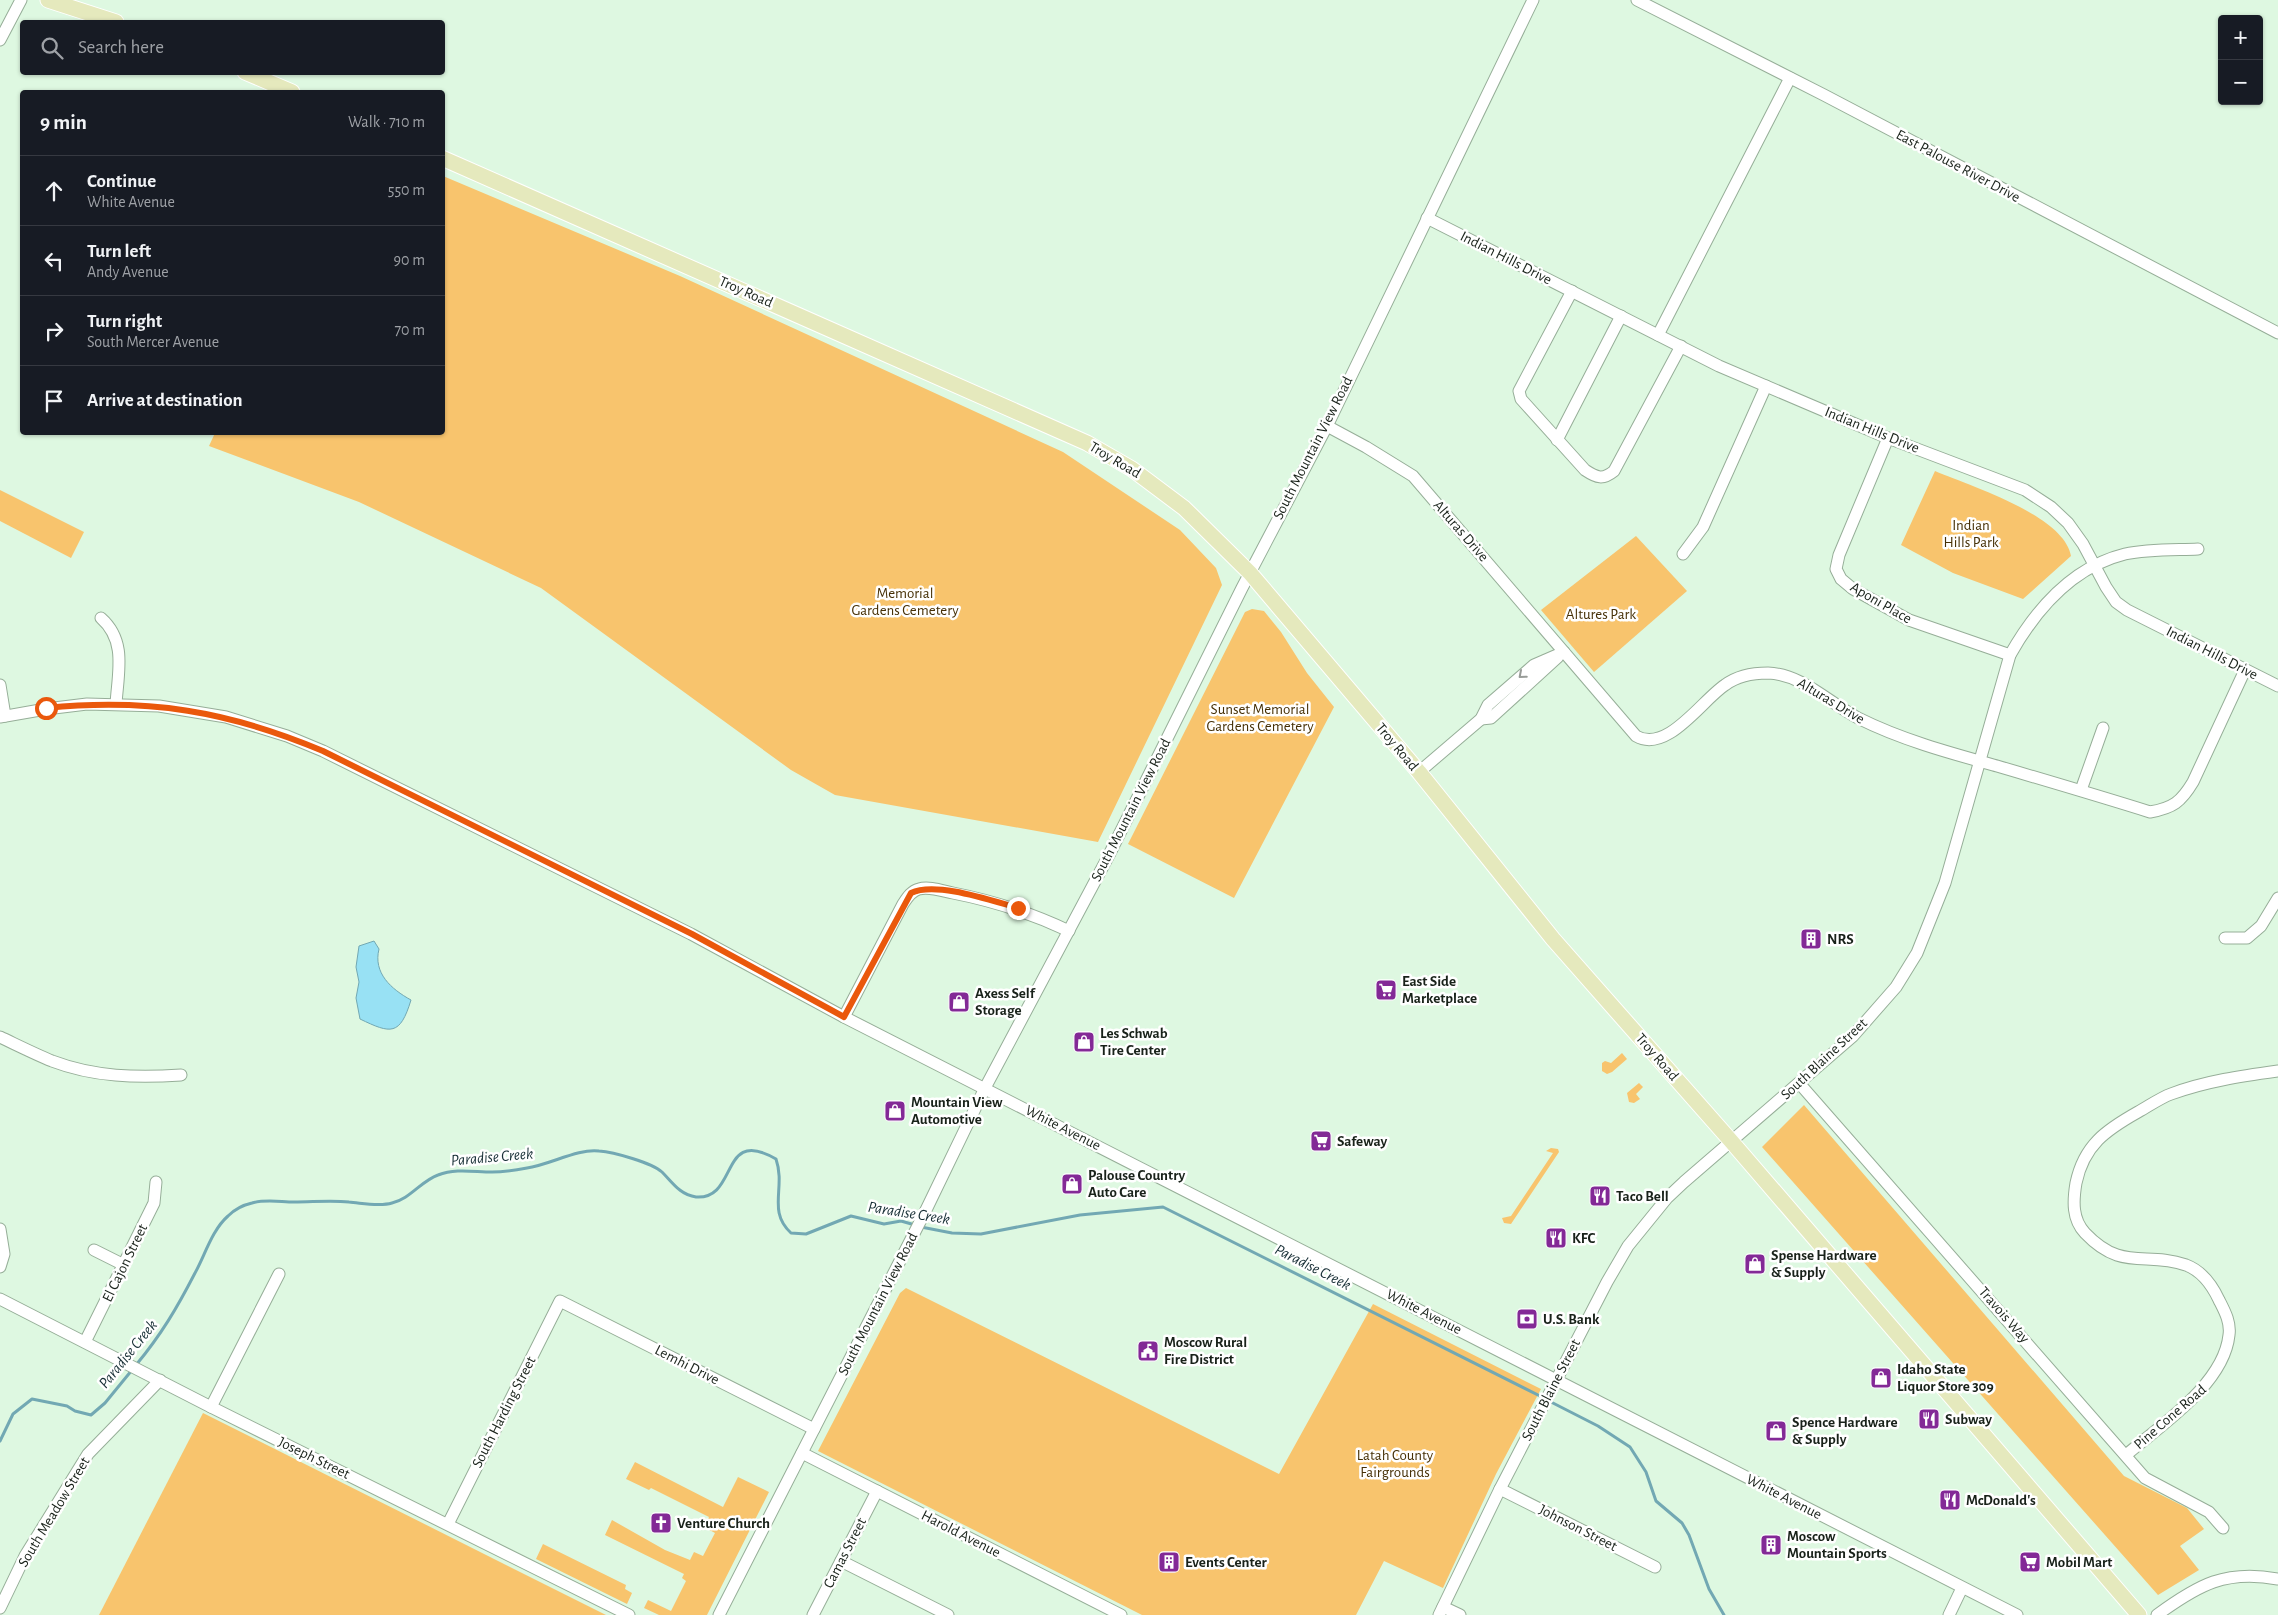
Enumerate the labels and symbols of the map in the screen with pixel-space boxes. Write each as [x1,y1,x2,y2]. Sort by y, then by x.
street label: East Palouse River Drive [1893,127,2023,205]
street label: Indian Hills Drive [1458,228,1554,288]
street label: Troy Road [717,274,775,311]
street label: South Mountain View Road [1270,374,1356,522]
street label: Indian Hills Drive [1823,404,1921,456]
street label: Troy Road [1087,439,1144,481]
street label: Alturas Drive [1431,498,1491,564]
park label: Indian Hills Park [1943,518,1999,550]
street label: Aponi Place [1848,579,1914,627]
park label: Memorial Gardens Cemetery [851,586,959,618]
park label: Altures Park [1566,607,1636,622]
street label: Indian Hills Drive [2164,623,2260,683]
one-way arrow [1519,670,1528,678]
street label: Alturas Drive [1795,675,1867,727]
route start [35,697,58,720]
park label: Sunset Memorial Gardens Cemetery [1206,702,1314,734]
street label: Troy Road [1373,720,1421,774]
street label: South Mountain View Road [1088,736,1174,884]
route end [1007,897,1030,920]
building icon: NRS [1799,927,1823,951]
place label: NRS [1827,932,1854,947]
place label: East Side Marketplace [1402,974,1477,1006]
supermarket icon: East Side Marketplace [1374,978,1398,1002]
place label: Axess Self Storage [975,986,1036,1018]
shop icon: Axess Self Storage [947,990,971,1014]
street label: South Blaine Street [1778,1015,1870,1103]
place label: Les Schwab Tire Center [1100,1026,1168,1058]
shop icon: Les Schwab Tire Center [1072,1030,1096,1054]
street label: Troy Road [1633,1031,1682,1084]
place label: Mountain View Automotive [911,1095,1003,1127]
shop icon: Mountain View Automotive [883,1099,907,1123]
street label: White Avenue [1023,1103,1103,1153]
supermarket icon: Safeway [1309,1129,1333,1153]
place label: Safeway [1337,1134,1388,1149]
water label: Paradise Creek [450,1145,534,1169]
place label: Palouse Country Auto Care [1088,1168,1185,1200]
shop icon: Palouse Country Auto Care [1060,1172,1084,1196]
restaurant icon: Taco Bell [1588,1184,1612,1208]
place label: Taco Bell [1616,1189,1669,1204]
water label: Paradise Creek [867,1199,951,1227]
street label: El Cajon Street [100,1221,150,1304]
restaurant icon: KFC [1544,1226,1568,1250]
street label: South Mountain View Road [835,1230,921,1378]
place label: KFC [1572,1231,1596,1246]
water label: Paradise Creek [1272,1241,1354,1293]
place label: Spense Hardware & Supply [1771,1248,1877,1280]
shop icon: Spense Hardware & Supply [1743,1252,1767,1276]
street label: Travois Way [1976,1284,2033,1346]
street label: White Avenue [1384,1287,1464,1337]
bank icon: U.S. Bank [1515,1307,1539,1331]
place label: U.S. Bank [1543,1312,1600,1327]
water label: Paradise Creek [96,1317,160,1391]
place label: Moscow Rural Fire District [1164,1335,1247,1367]
street label: South Blaine Street [1519,1337,1583,1443]
public building icon: Moscow Rural Fire District [1136,1339,1160,1363]
street label: Lemhi Drive [652,1342,722,1388]
street label: South Harding Street [469,1354,539,1470]
place label: Idaho State Liquor Store 309 [1897,1362,1994,1394]
shop icon: Idaho State Liquor Store 309 [1869,1366,1893,1390]
street label: Pine Cone Road [2131,1382,2209,1452]
restaurant icon: Subway [1917,1407,1941,1431]
place label: Subway [1945,1412,1992,1427]
place label: Spence Hardware & Supply [1792,1415,1898,1447]
shop icon: Spence Hardware & Supply [1764,1419,1788,1443]
street label: Joseph Street [276,1434,352,1482]
park label: Latah County Fairgrounds [1357,1448,1434,1480]
street label: South Meadow Street [15,1454,93,1569]
street label: White Avenue [1744,1472,1824,1522]
restaurant icon: McDonald's [1938,1488,1962,1512]
place label: McDonald's [1966,1493,2036,1508]
street label: Johnson Street [1537,1502,1620,1554]
street label: Harold Avenue [919,1508,1003,1560]
church icon: Venture Church [649,1511,673,1535]
street label: Camas Street [821,1515,869,1591]
place label: Venture Church [677,1516,770,1531]
place label: Moscow Mountain Sports [1787,1529,1887,1561]
building icon: Moscow Mountain Sports [1759,1533,1783,1557]
building icon: Events Center [1157,1550,1181,1574]
supermarket icon: Mobil Mart [2018,1550,2042,1574]
place label: Events Center [1185,1555,1268,1570]
place label: Mobil Mart [2046,1555,2112,1570]

